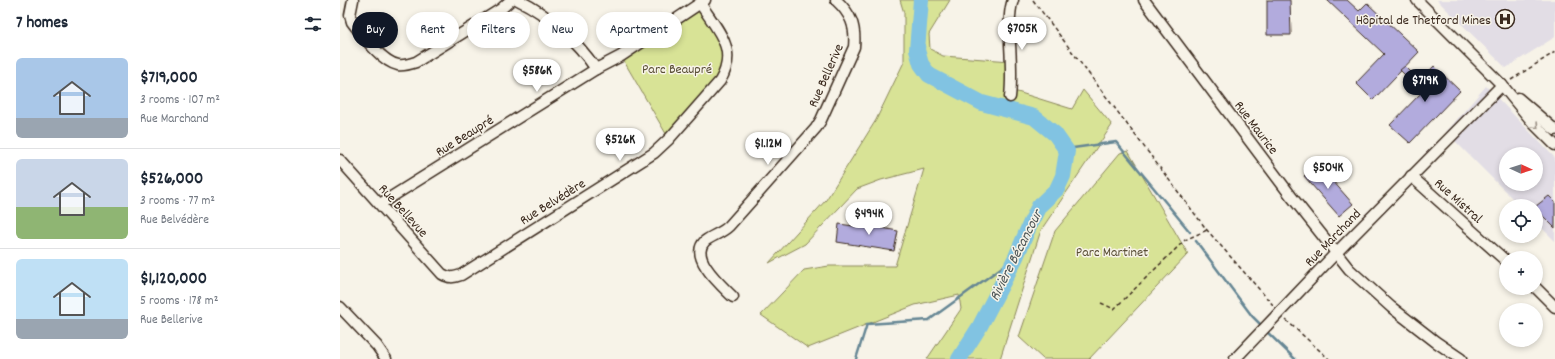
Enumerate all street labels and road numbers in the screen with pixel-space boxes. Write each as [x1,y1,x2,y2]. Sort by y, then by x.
street label: Rue Bellerive [804,41,850,111]
street label: Rue Maurice [1229,97,1282,159]
street label: Rue Beaupré [432,111,498,162]
street label: Rue Mistral [1429,174,1487,229]
street label: Rue Belvédère [516,175,590,231]
street label: Rue Bellevue [373,180,432,243]
street label: Rue Marchand [1301,205,1366,272]

